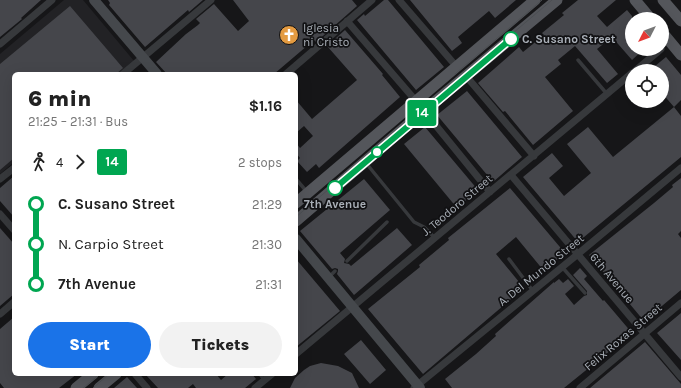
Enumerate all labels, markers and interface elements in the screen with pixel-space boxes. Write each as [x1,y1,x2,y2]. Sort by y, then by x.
north arrow [625,12,669,56]
map controls [625,12,669,108]
place label: Iglesia ni Cristo [303,21,349,49]
church icon: Iglesia ni Cristo [278,24,300,46]
marker: C. Susano Street [503,31,519,47]
place label: C. Susano Street [522,32,616,46]
button: locate [625,64,669,108]
text: 6 min [28,86,91,112]
text: $1.16 [249,97,282,115]
line badge: 14 [404,100,440,126]
text: 14 [415,104,429,121]
text: 21:25 – 21:31 · Bus [28,114,128,129]
unlabelled marker [371,146,383,158]
icon: walk [28,151,50,173]
icon: forward [69,151,91,173]
text: 14 [105,153,119,170]
text: 4 [56,155,63,170]
text: 2 stops [238,155,282,170]
street label: J. Teodoro Street [419,171,496,239]
marker: 7th Avenue [327,180,343,196]
text: C. Susano Street [58,195,175,213]
text: 21:29 [252,197,282,212]
place label: 7th Avenue [304,197,366,211]
street label: A. Del Mundo Street [495,231,587,309]
text: N. Carpio Street [58,235,164,253]
text: 21:30 [252,237,282,252]
street label: 6th Avenue [587,250,637,306]
text: 7th Avenue [58,275,136,293]
text: 21:31 [255,277,282,292]
street label: Felix Roxas Street [581,300,665,373]
button: Start [28,322,151,368]
button: Tickets [159,322,282,368]

